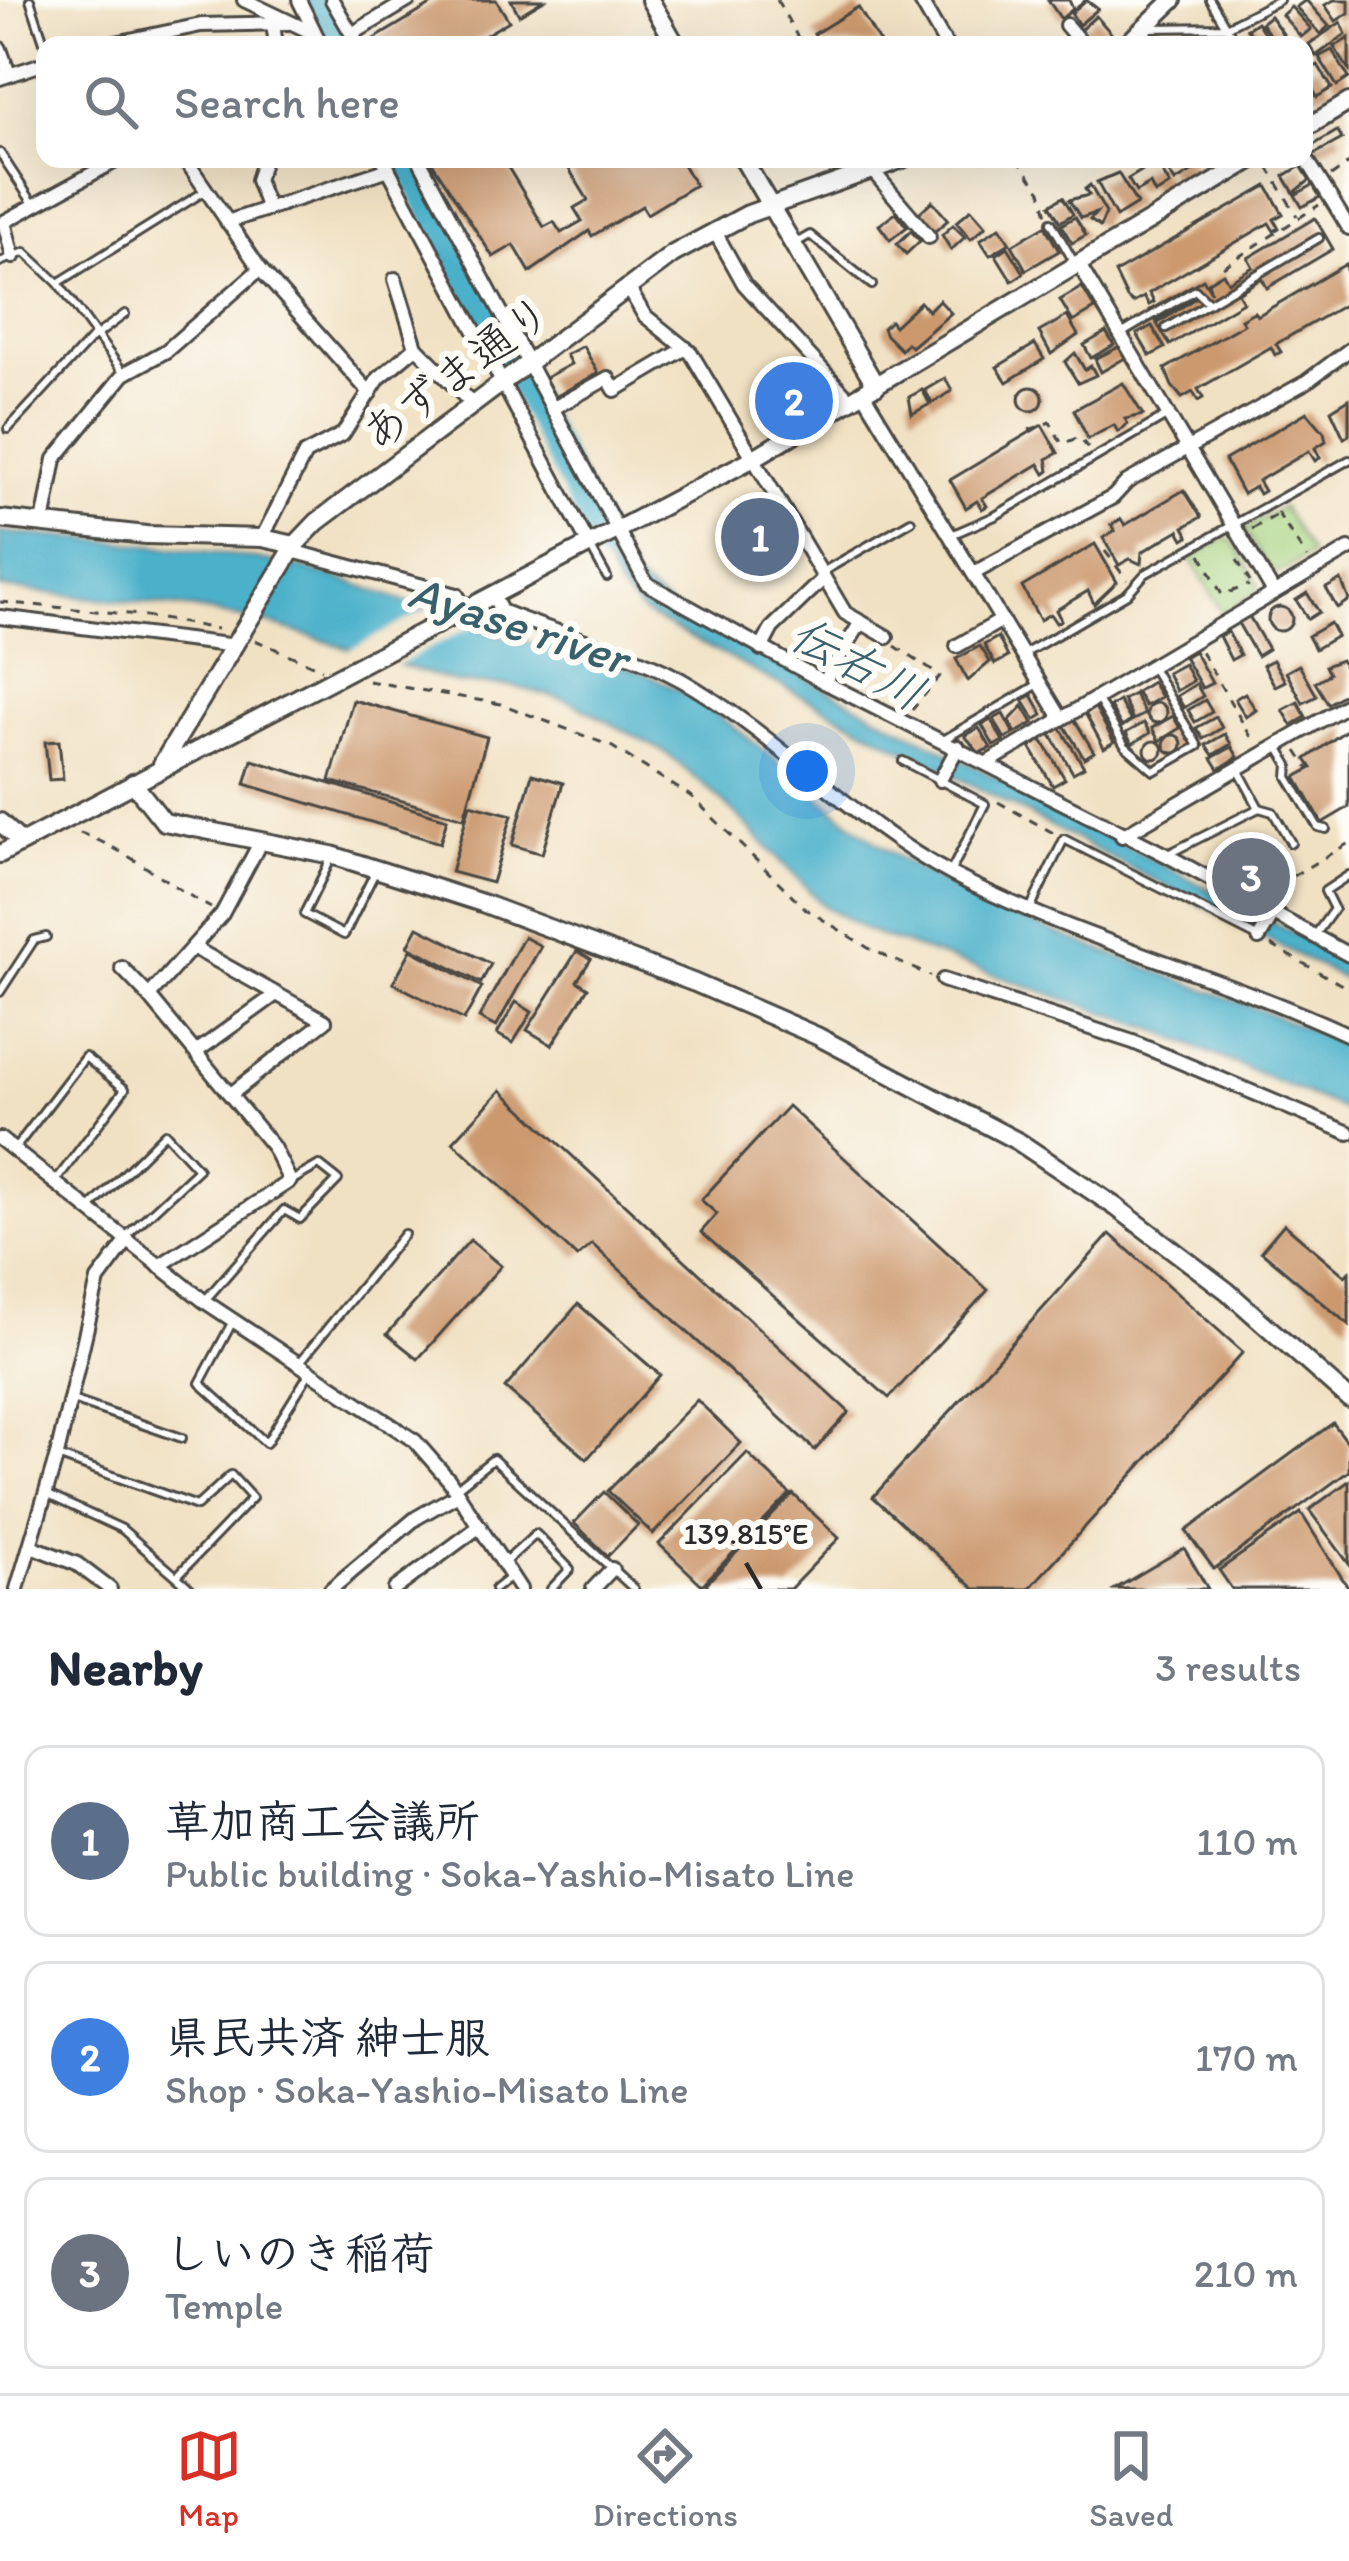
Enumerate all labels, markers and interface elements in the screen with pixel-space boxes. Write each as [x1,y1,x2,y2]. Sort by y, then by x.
search box [36,36,1313,168]
icon: search [78,69,144,135]
text: Search here [174,75,400,129]
street label: あずま通り [350,283,562,461]
pin: 2 [755,356,833,446]
pin: 1 [721,492,799,582]
water label: Ayase river [402,561,640,688]
water label: 伝右川 [781,604,935,722]
your location [777,741,837,801]
pin: 3 [1212,832,1290,922]
text: 139.815°E [684,1515,808,1552]
text: Nearby [48,1637,203,1698]
text: 3 results [1155,1644,1301,1691]
text: 草加商工会議所 [165,1794,480,1848]
text: 1 [81,1818,99,1865]
text: 110 m [1196,1818,1298,1865]
text: Public building · Soka-Yashio-Misato Line [165,1850,855,1897]
text: 県民共済 紳士服 [165,2010,490,2064]
text: 2 [80,2034,100,2081]
text: 170 m [1195,2034,1298,2081]
text: Shop · Soka-Yashio-Misato Line [165,2066,689,2113]
text: しいのき稲荷 [165,2226,435,2280]
text: 3 [79,2250,101,2297]
text: 210 m [1194,2250,1298,2297]
text: Temple [165,2282,283,2329]
tab: Map [176,2423,242,2534]
tab: Directions [593,2423,738,2534]
tab: Saved [1089,2423,1173,2534]

